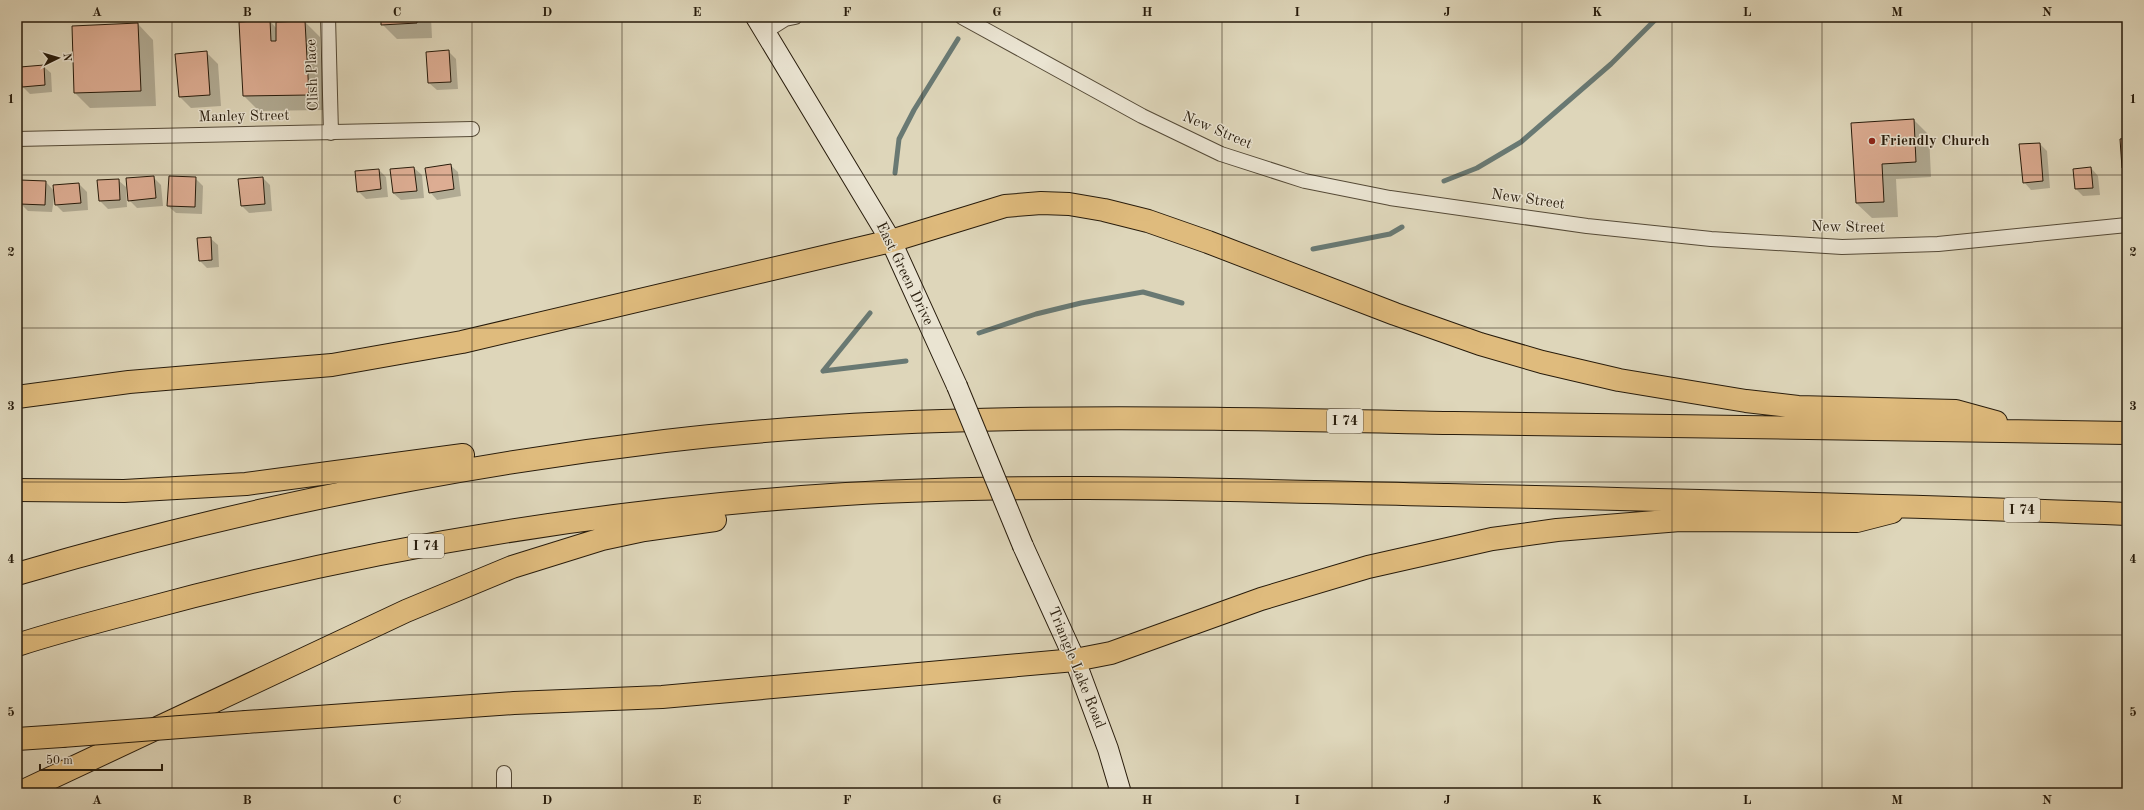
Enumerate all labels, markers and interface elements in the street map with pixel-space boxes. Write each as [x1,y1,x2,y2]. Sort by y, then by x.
text: A [92,6,102,19]
text: B [242,6,252,19]
text: C [393,6,401,19]
text: D [542,6,552,19]
text: E [693,6,702,19]
text: F [843,6,852,19]
text: G [992,6,1002,19]
text: H [1142,6,1153,19]
text: I [1294,6,1300,19]
text: J [1443,6,1451,19]
text: K [1592,6,1602,19]
text: L [1743,6,1752,19]
text: M [1891,6,1903,19]
text: N [2042,6,2052,19]
north arrow [38,38,78,78]
street label: Clish Place [304,39,322,111]
text: N [61,53,72,63]
text: 1 [7,93,15,106]
text: 1 [2129,93,2137,106]
street label: Manley Street [198,109,290,125]
street label: New Street [1180,110,1254,152]
place label: Friendly Church [1880,134,1990,149]
marker: Friendly Church [1867,136,1877,146]
street label: New Street [1490,187,1566,213]
street label: East Green Drive [873,220,936,328]
street label: New Street [1811,220,1885,236]
text: 2 [7,246,15,259]
text: 2 [2129,246,2137,259]
text: 3 [7,400,15,413]
text: 3 [2129,400,2137,413]
road number: I 74 [1327,409,1363,433]
road number: I 74 [2004,498,2040,522]
road number: I 74 [408,534,444,558]
text: 4 [7,553,15,566]
text: 4 [2129,553,2137,566]
street label: Triangle Lake Road [1045,605,1107,731]
text: 5 [7,706,15,719]
text: 5 [2129,706,2137,719]
scale bar [40,746,162,772]
text: 50 m [46,754,73,767]
text: A [92,794,102,807]
text: B [242,794,252,807]
text: C [393,794,401,807]
text: D [542,794,552,807]
text: E [693,794,702,807]
text: F [843,794,852,807]
text: G [992,794,1002,807]
text: H [1142,794,1153,807]
text: I [1294,794,1300,807]
text: J [1443,794,1451,807]
text: K [1592,794,1602,807]
text: L [1743,794,1752,807]
text: M [1891,794,1903,807]
text: N [2042,794,2052,807]

